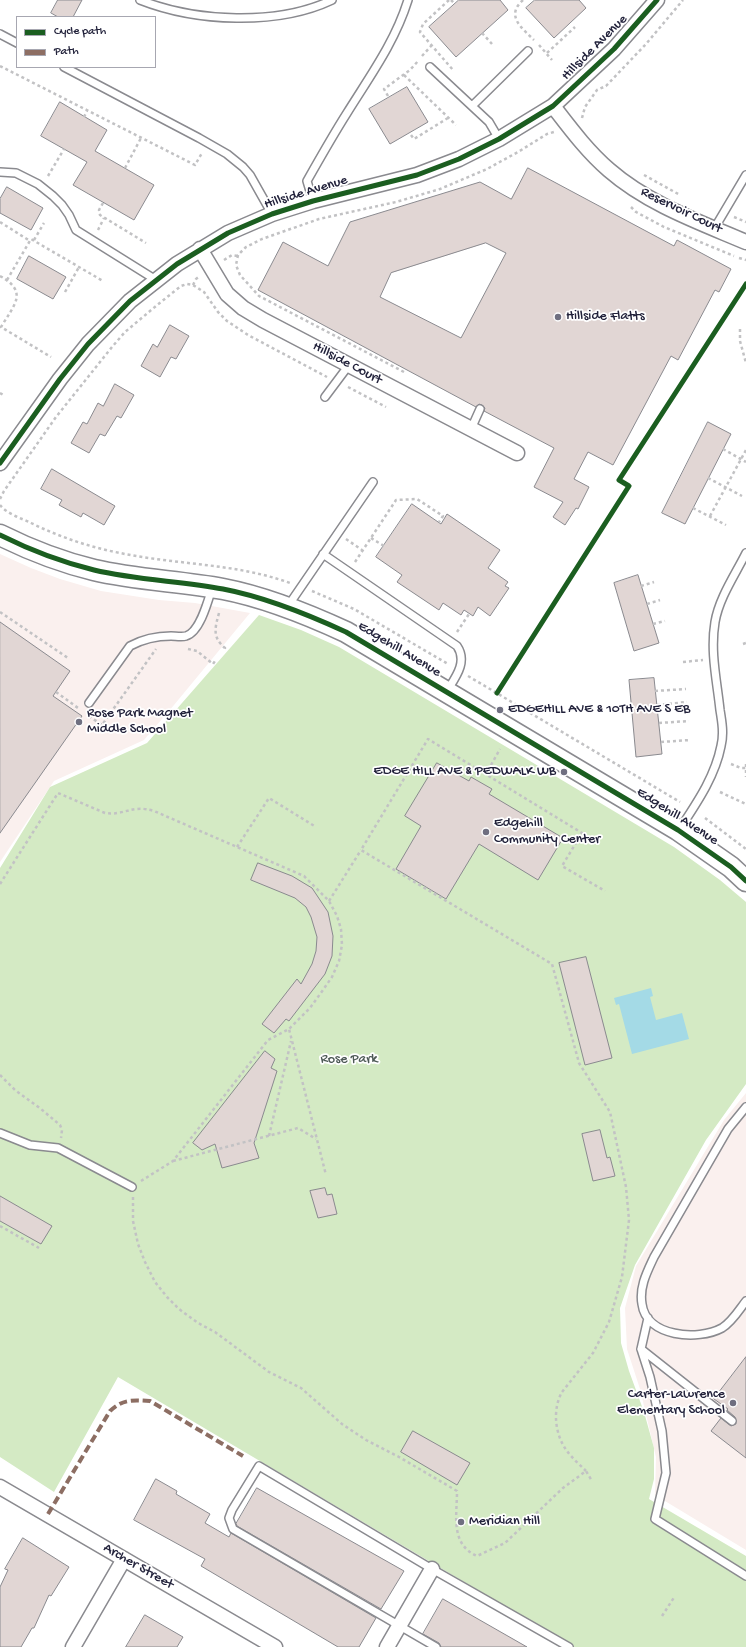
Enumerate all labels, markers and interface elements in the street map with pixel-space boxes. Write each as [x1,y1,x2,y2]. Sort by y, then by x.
street label: Hillside Avenue [559,12,631,84]
legend [16,16,156,68]
text: Cycle path [54,25,106,39]
text: Path [54,45,79,59]
street label: Hillside Avenue [262,172,350,214]
street label: Reservoir Court [637,184,725,238]
place label: Hillside Flatts [566,309,645,325]
marker: Hillside Flatts [553,312,563,322]
street label: Hillside Court [309,339,385,389]
street label: Edgehill Avenue [354,619,444,681]
place label: EDGEHILL AVE & 10TH AVE S EB [508,702,690,718]
marker: EDGEHILL AVE & 10TH AVE S EB [495,705,505,715]
place label: Rose Park Magnet Middle School [87,706,192,738]
marker: Rose Park Magnet Middle School [74,717,84,727]
place label: EDGE HILL AVE & PEDWALK WB [374,764,556,780]
marker: EDGE HILL AVE & PEDWALK WB [559,767,569,777]
street label: Edgehill Avenue [633,784,721,850]
place label: Edgehill Community Center [494,816,600,848]
marker: Edgehill Community Center [481,827,491,837]
park label: Rose Park [321,1052,377,1068]
place label: Carter-Lawrence Elementary School [617,1387,725,1420]
marker: Carter-Lawrence Elementary School [728,1398,738,1408]
place label: Meridian Hill [469,1514,540,1530]
marker: Meridian Hill [456,1517,466,1527]
street label: Archer Street [100,1540,176,1594]

